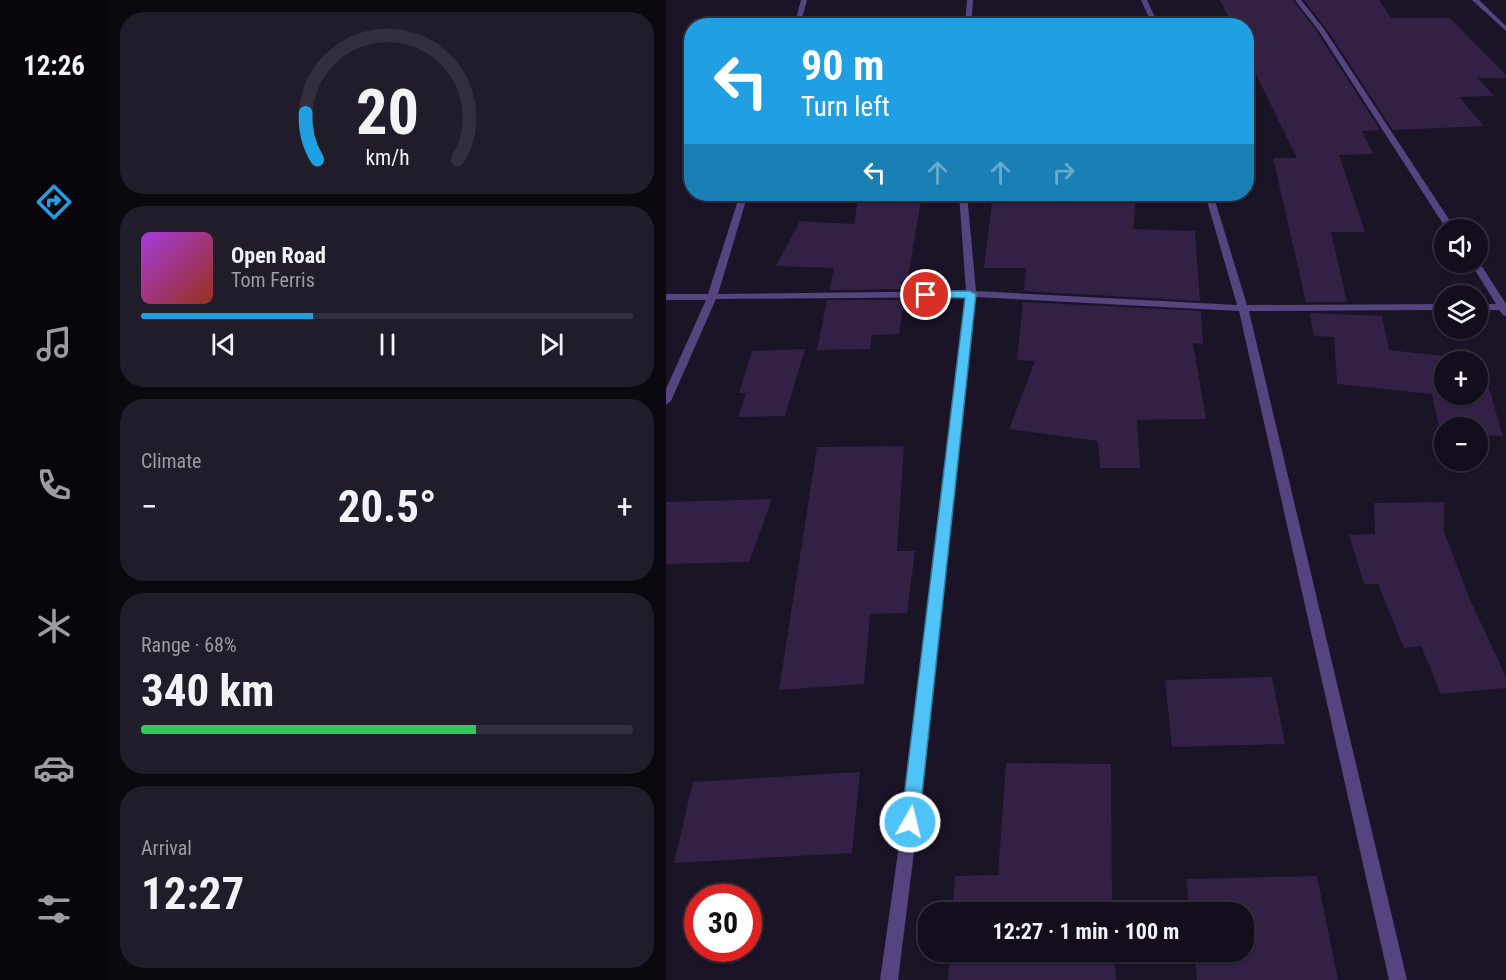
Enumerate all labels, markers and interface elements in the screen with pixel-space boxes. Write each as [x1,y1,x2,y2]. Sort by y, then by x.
text: 90 m [801,41,884,90]
icon: left [702,42,780,120]
text: 12:26 [23,50,85,82]
text: 20 [355,76,419,149]
text: Turn left [801,91,890,123]
text: km/h [365,145,409,170]
icon: left [858,156,891,189]
icon: ahead [921,156,954,189]
icon: ahead [984,156,1017,189]
icon: right [1047,156,1080,189]
icon: directions [33,181,75,223]
map controls [1434,219,1488,471]
button: sound [1434,219,1488,273]
text: Open Road [231,243,326,268]
text: Tom Ferris [231,268,315,292]
pin [900,269,951,320]
icon: arrive [909,278,942,311]
button: layers [1434,285,1488,339]
icon: music [33,323,75,365]
icon: previous [207,328,240,361]
icon: pause [371,328,404,361]
icon: next [535,328,568,361]
button: + [1434,351,1488,405]
button: − [1434,417,1488,471]
text: Climate [141,449,201,473]
icon: phone [33,464,75,506]
text: 20.5° [338,480,436,533]
text: − [141,487,158,526]
text: + [617,487,633,526]
icon: climate [33,605,75,647]
text: Range · 68% [141,633,237,657]
text: 340 km [141,664,274,717]
icon: car [33,747,75,789]
position arrow [878,790,942,854]
text: Arrival [141,836,192,860]
text: 12:27 [141,867,244,920]
speed limit sign: 30 [684,884,762,962]
icon: filters [33,888,75,930]
text: 12:27 · 1 min · 100 m [993,919,1179,944]

